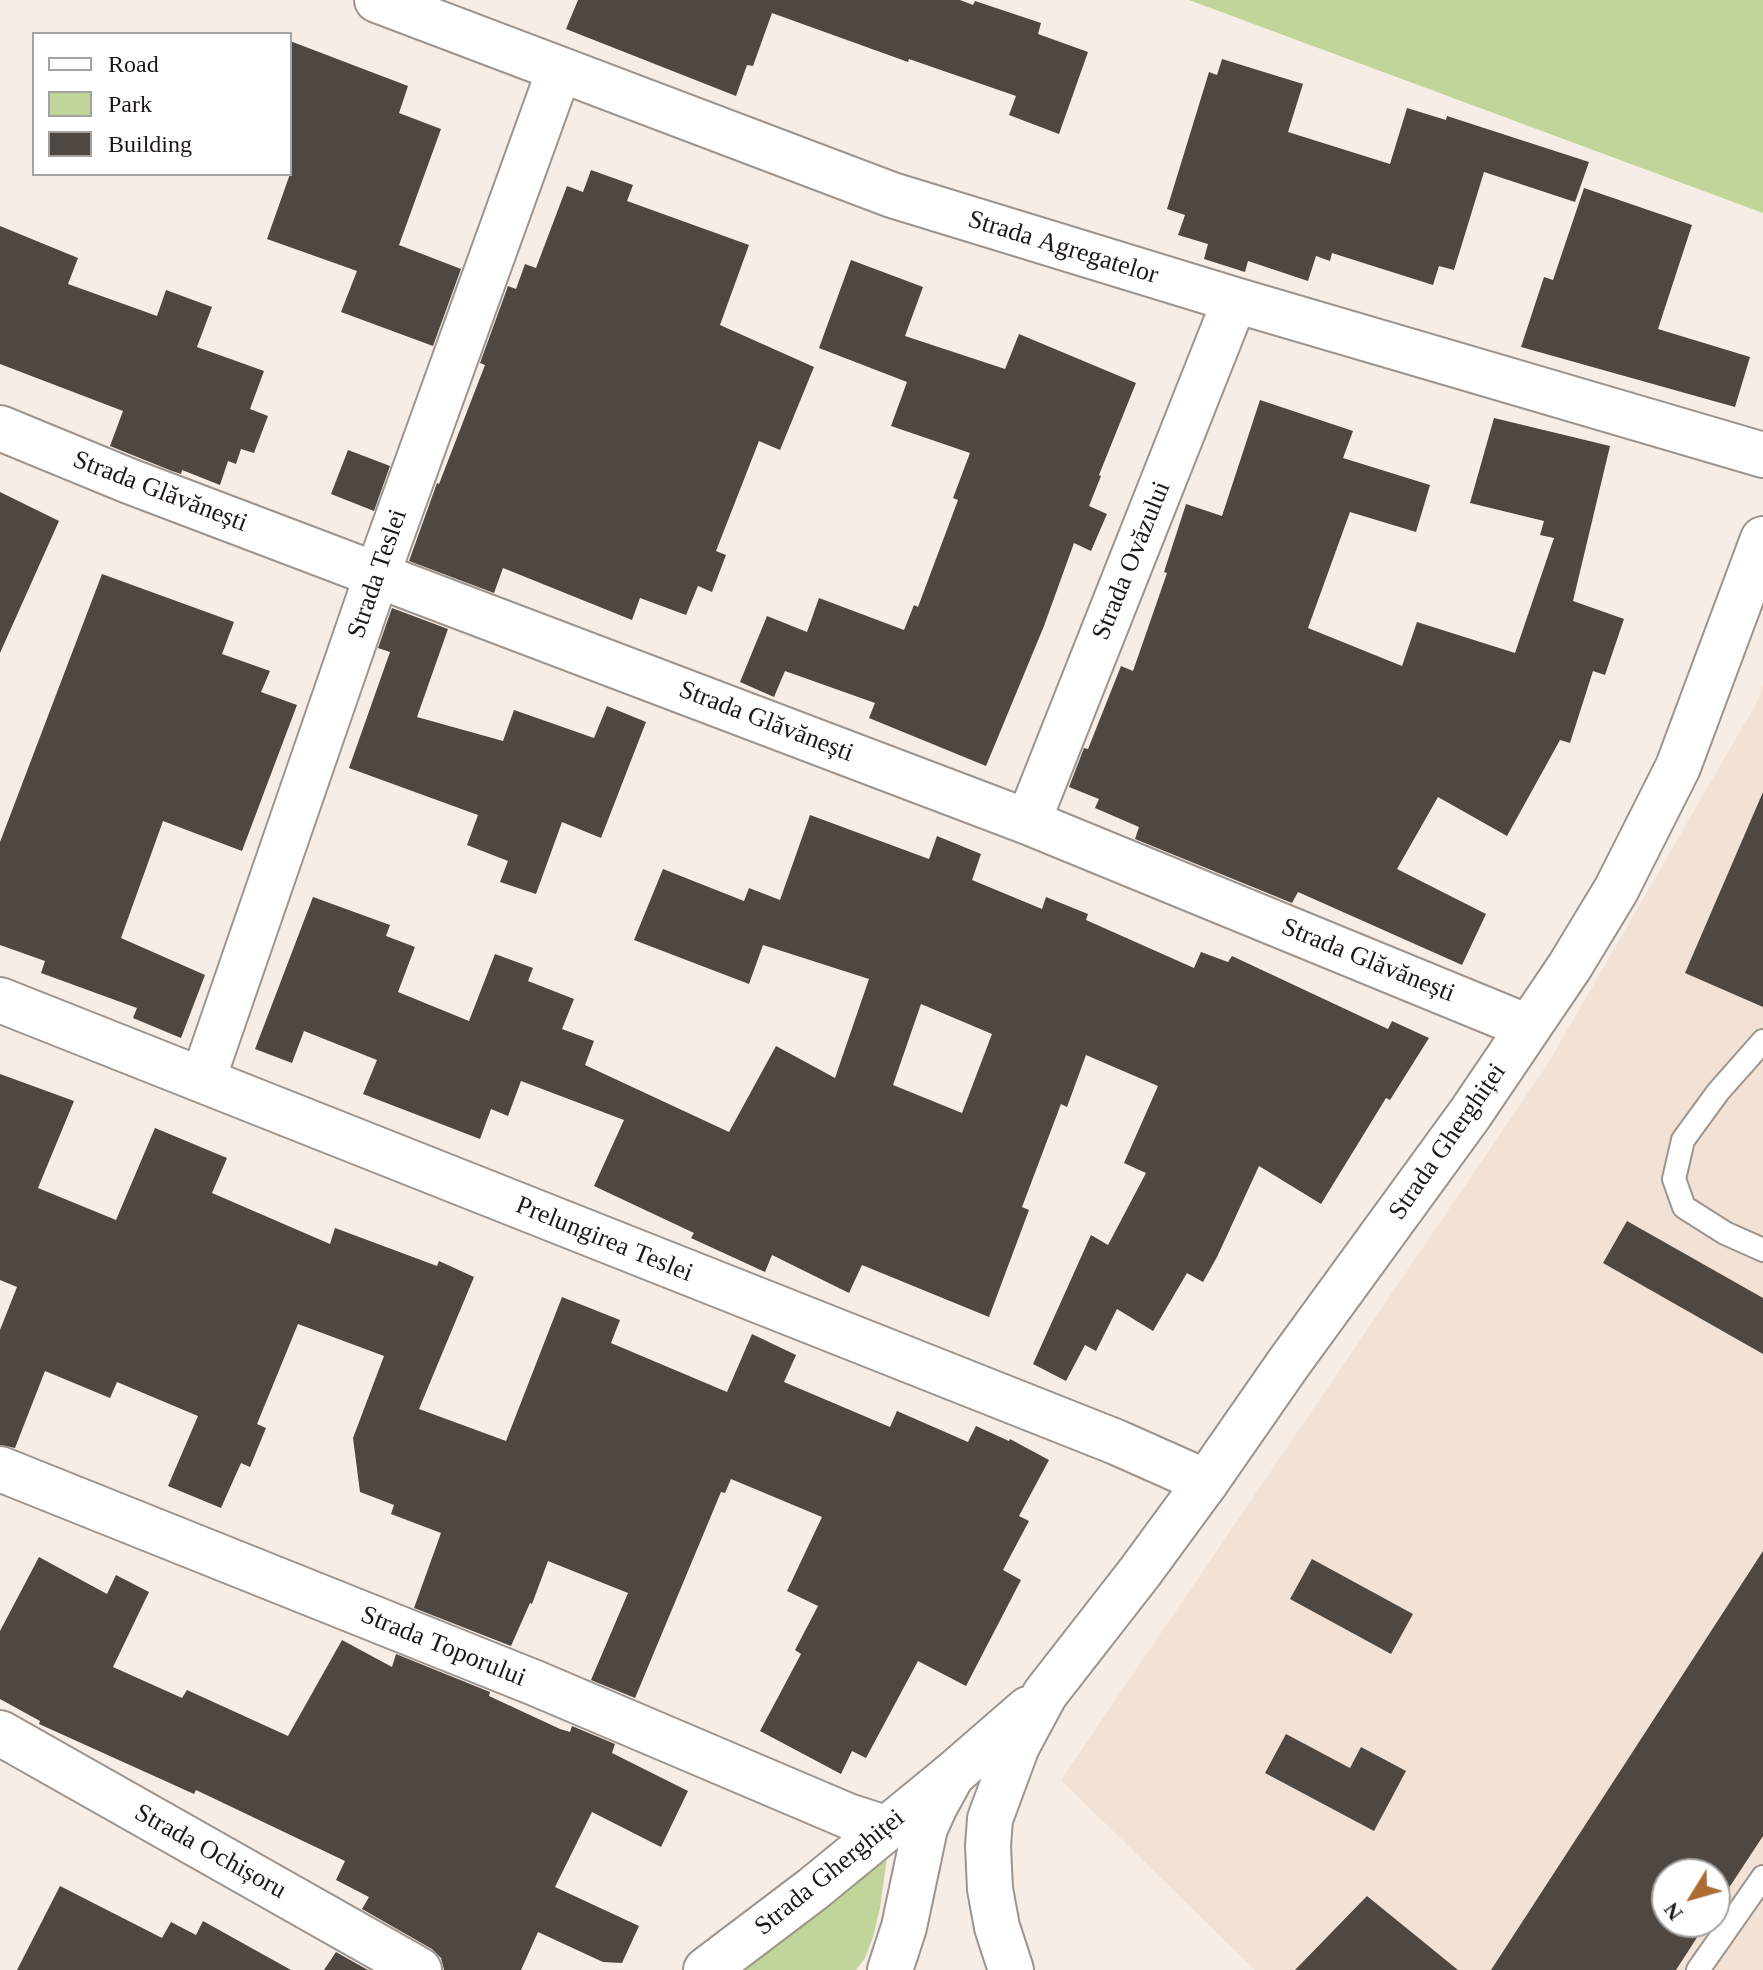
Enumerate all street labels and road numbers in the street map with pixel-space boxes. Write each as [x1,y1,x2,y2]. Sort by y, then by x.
street label: Strada Agregatelor [964,204,1162,292]
street label: Strada Glăvănești [68,444,252,540]
street label: Strada Ovăzului [1086,477,1178,645]
street label: Strada Teslei [341,505,415,643]
street label: Strada Glăvănești [674,674,858,770]
street label: Strada Glăvănești [1277,912,1459,1010]
street label: Strada Gherghiței [1383,1058,1513,1226]
street label: Prelungirea Teslei [511,1190,697,1290]
street label: Strada Toporului [356,1600,530,1694]
street label: Strada Ochișoru [129,1798,291,1906]
street label: Strada Gherghiței [749,1803,911,1943]

